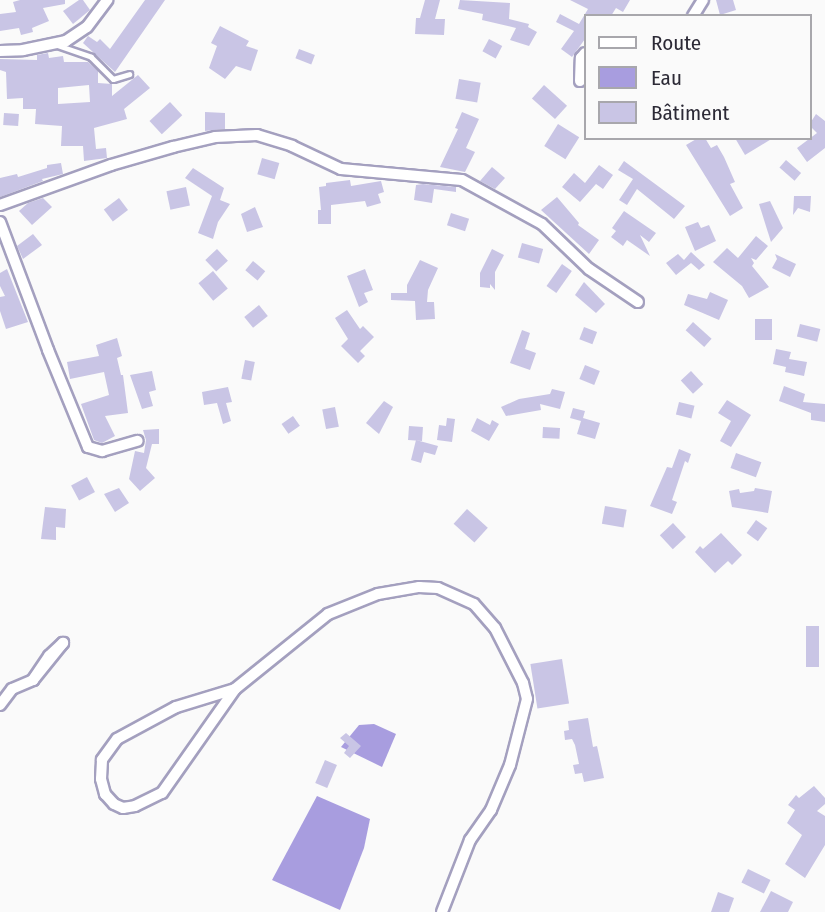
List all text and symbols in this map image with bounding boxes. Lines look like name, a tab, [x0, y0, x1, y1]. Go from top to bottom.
legend	[584, 14, 811, 140]
text: Route	[651, 30, 701, 56]
text: Eau	[651, 65, 682, 91]
text: Bâtiment	[651, 100, 729, 126]

